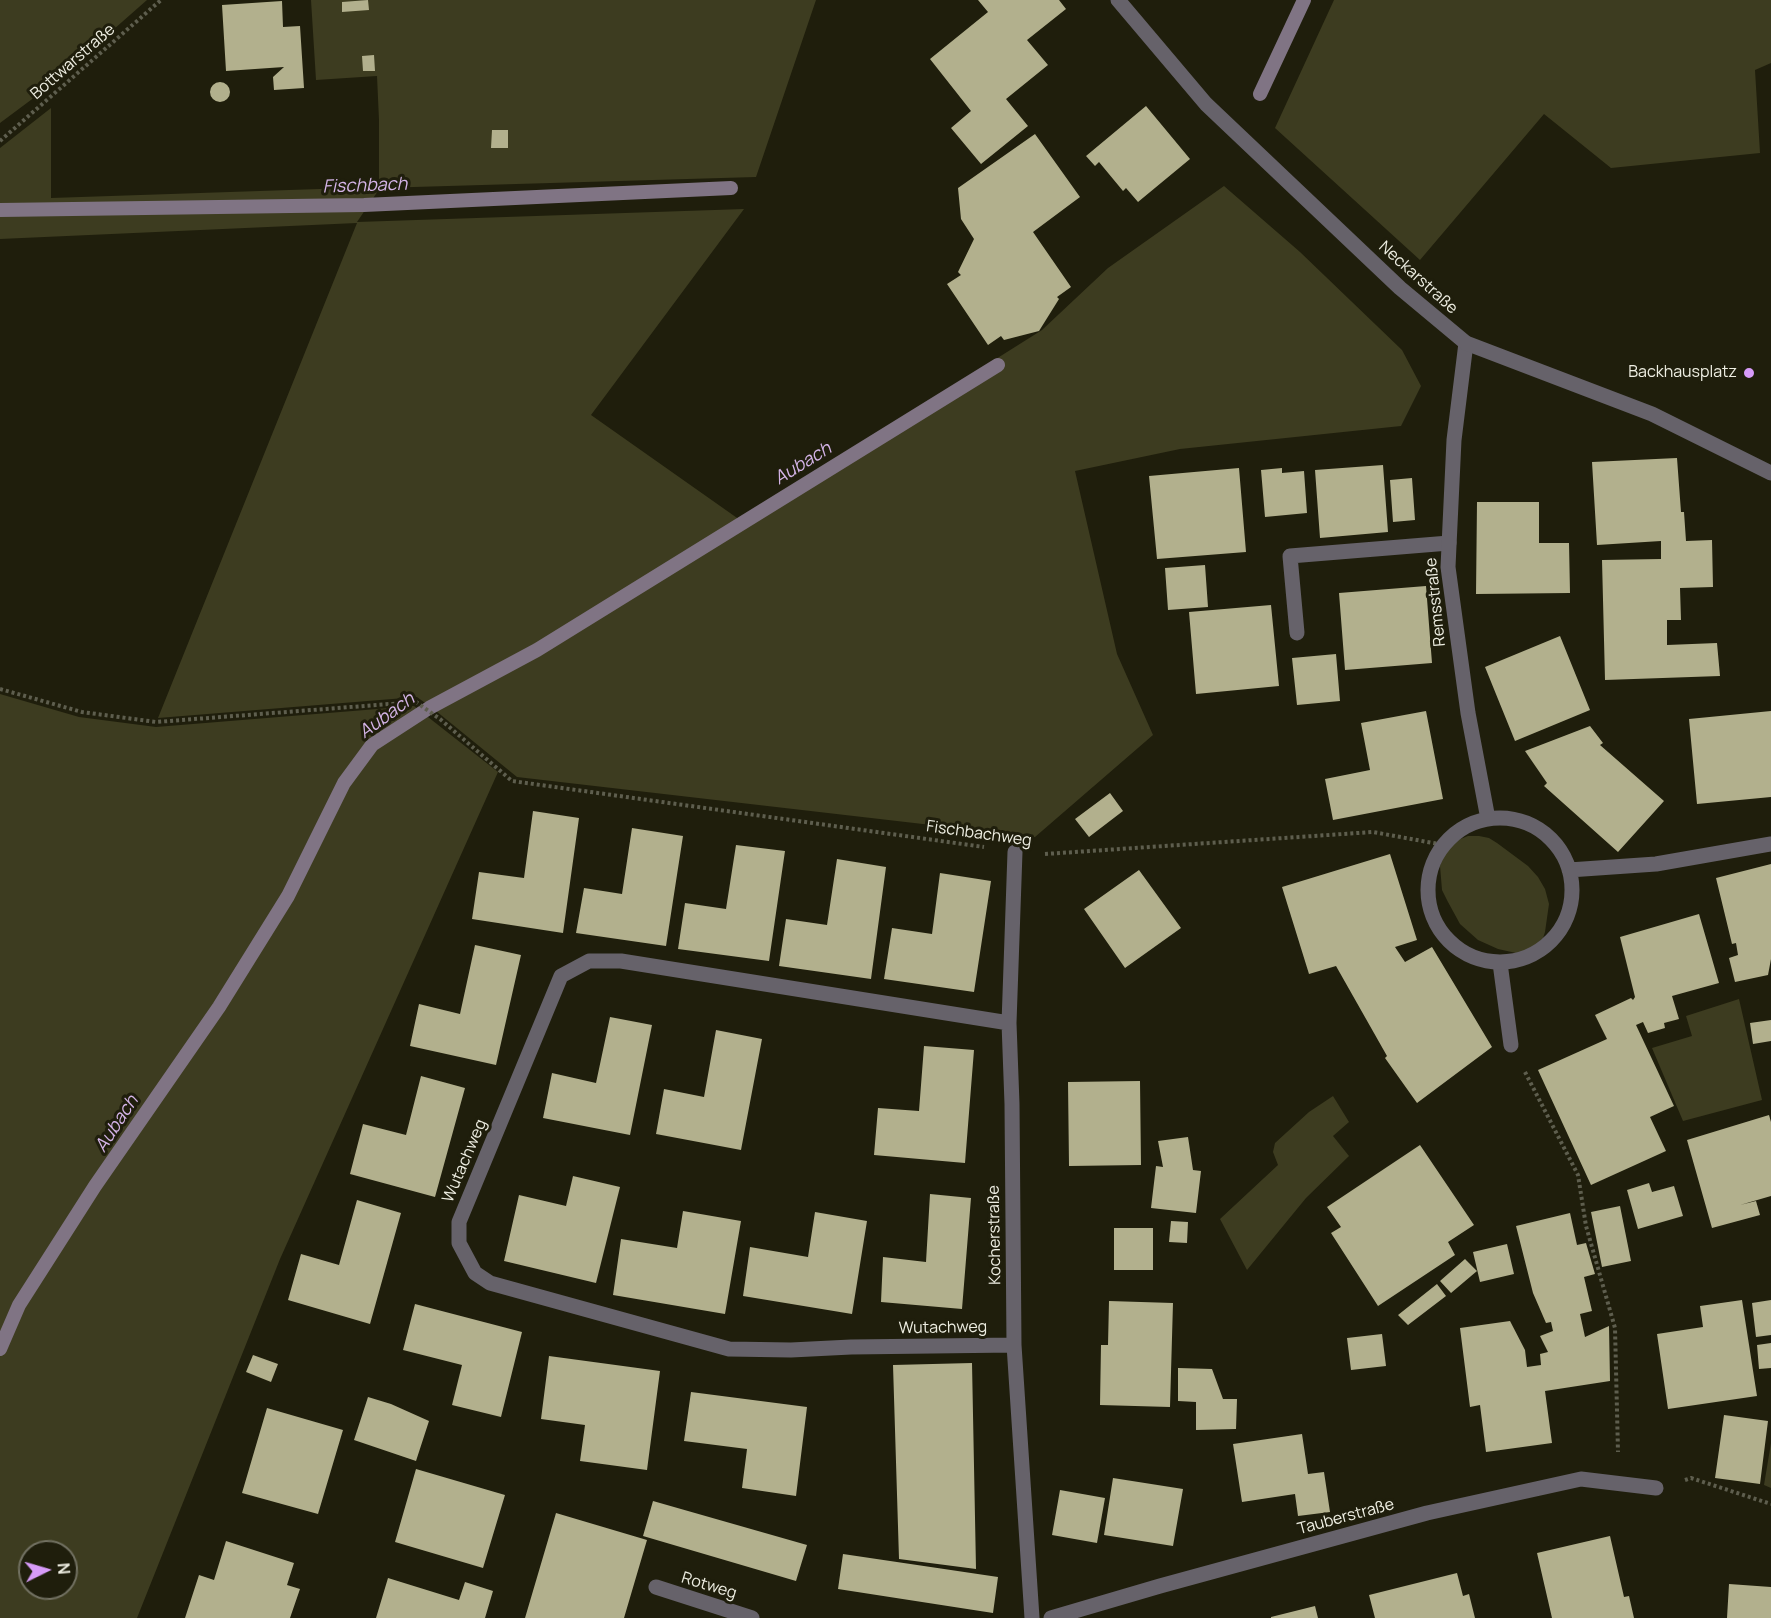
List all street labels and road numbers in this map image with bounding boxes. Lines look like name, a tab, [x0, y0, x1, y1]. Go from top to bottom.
street label: Bottwarstraße	[27, 20, 119, 104]
street label: Neckarstraße	[1375, 238, 1461, 318]
street label: Remsstraße	[1422, 557, 1450, 647]
street label: Fischbachweg	[925, 817, 1033, 851]
street label: Wutachweg	[439, 1117, 491, 1205]
street label: Kocherstraße	[985, 1185, 1005, 1285]
street label: Wutachweg	[899, 1318, 987, 1338]
street label: Tauberstraße	[1296, 1495, 1396, 1539]
street label: Rotweg	[679, 1569, 739, 1603]

